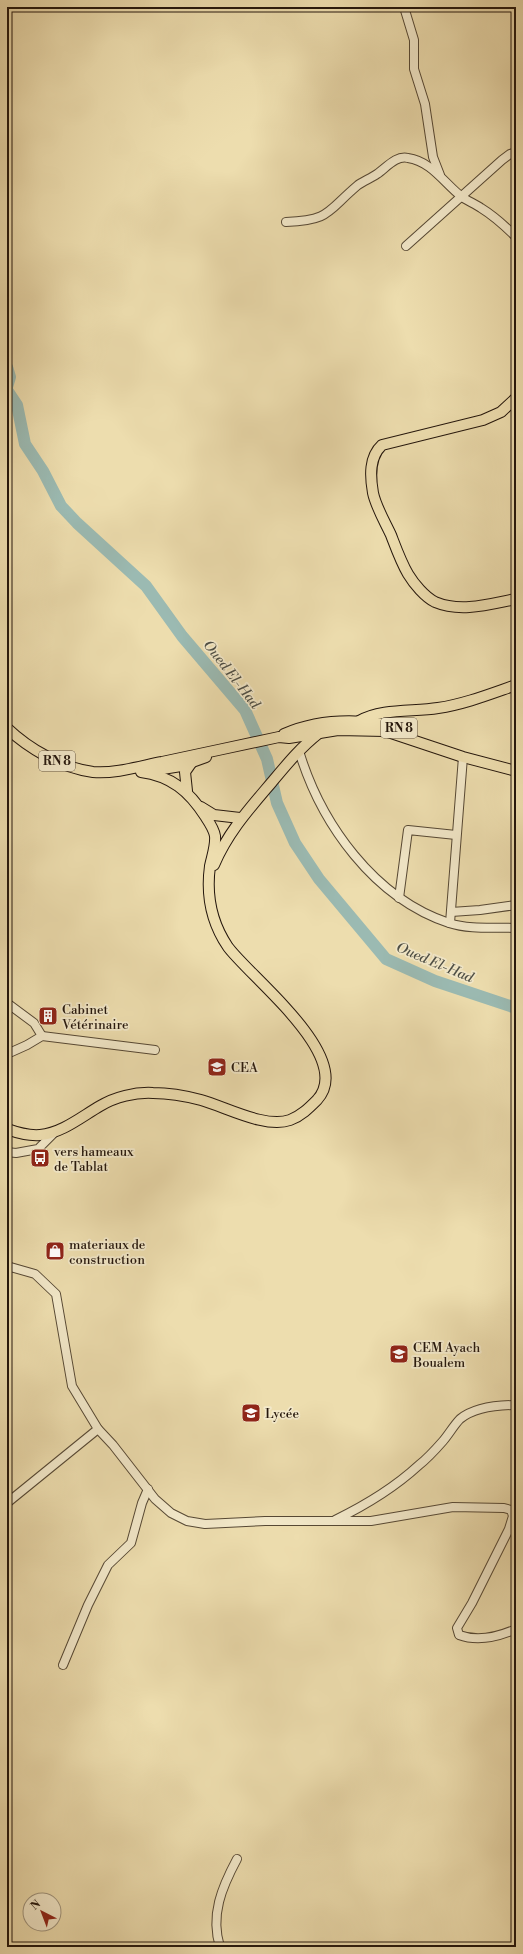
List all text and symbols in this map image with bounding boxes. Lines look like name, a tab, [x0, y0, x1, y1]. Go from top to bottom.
water label: Oued El-Had	[199, 637, 264, 713]
road number: RN 8	[381, 718, 417, 738]
road number: RN 8	[39, 751, 75, 771]
water label: Oued El-Had	[393, 939, 477, 988]
place label: Cabinet Vétérinaire	[61, 1002, 129, 1033]
building icon: Cabinet Vétérinaire	[37, 1005, 59, 1027]
school or university icon: CEA	[206, 1056, 228, 1078]
place label: CEA	[231, 1060, 259, 1076]
place label: vers hameaux de Tablat	[53, 1144, 134, 1175]
bus stop icon: vers hameaux de Tablat	[29, 1147, 51, 1169]
place label: materiaux de construction	[69, 1237, 146, 1268]
shop icon: materiaux de construction	[44, 1240, 66, 1262]
place label: CEM Ayach Boualem	[412, 1340, 481, 1371]
school or university icon: CEM Ayach Boualem	[388, 1343, 410, 1365]
school or university icon: Lycée	[240, 1402, 262, 1424]
place label: Lycée	[265, 1406, 299, 1422]
north arrow	[22, 1892, 62, 1932]
text: N	[28, 1897, 44, 1913]

